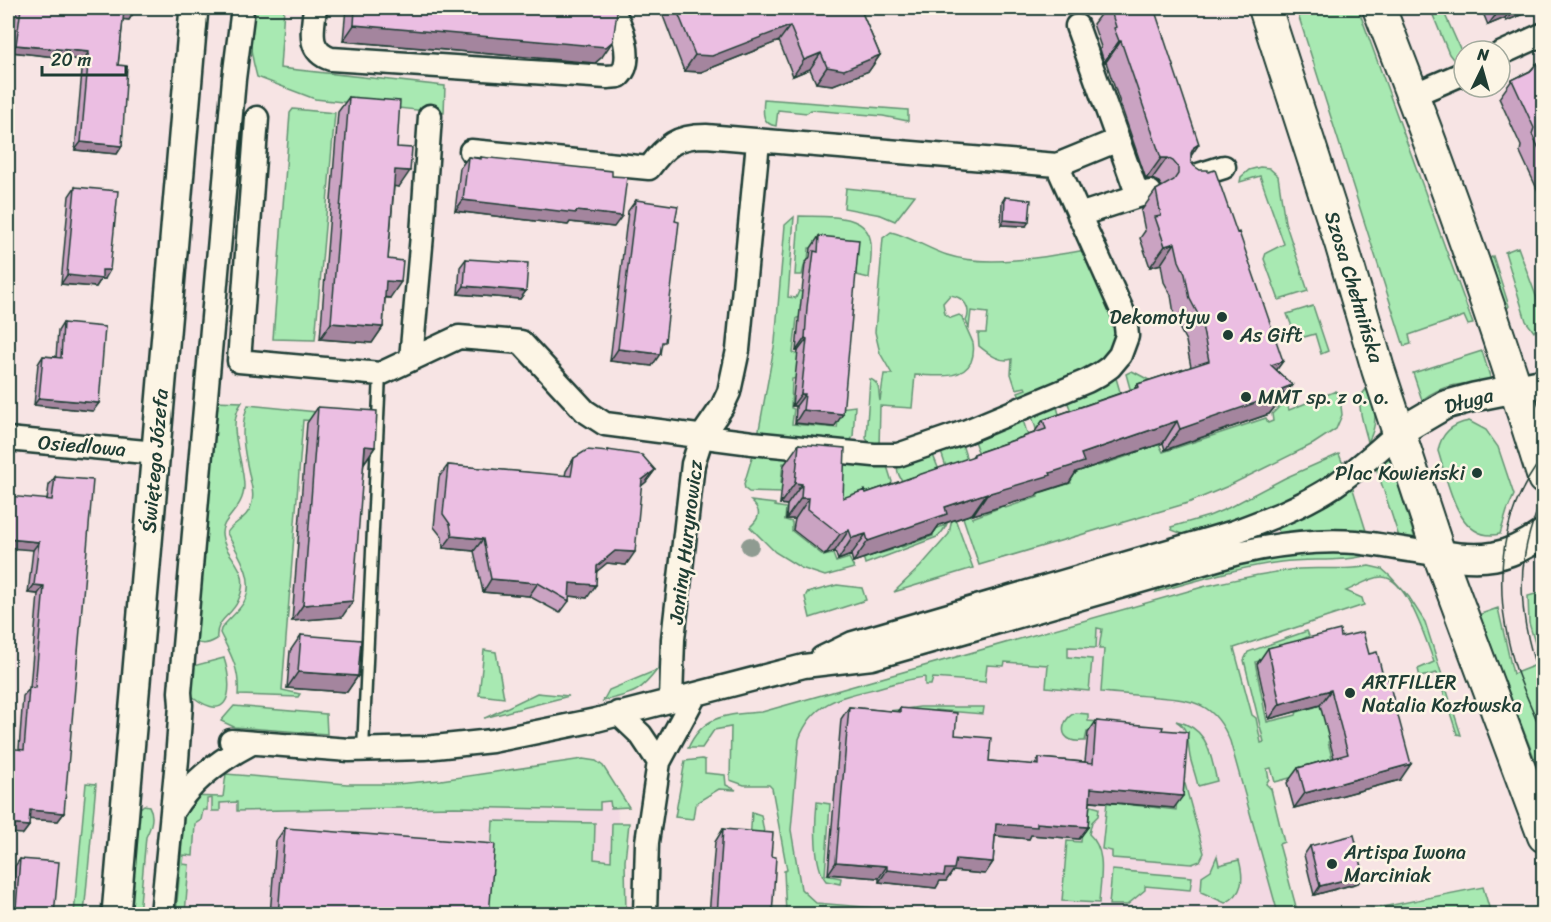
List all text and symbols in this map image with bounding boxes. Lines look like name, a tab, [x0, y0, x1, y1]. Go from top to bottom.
scale bar	[42, 39, 126, 77]
north arrow	[1452, 39, 1512, 99]
text: N	[1475, 40, 1491, 70]
text: 20 m	[51, 44, 91, 76]
street label: Szosa Chełmińska	[1314, 207, 1394, 368]
place label: Dekomotyw	[1109, 300, 1210, 335]
marker: Dekomotyw	[1215, 310, 1229, 324]
place label: As Gift	[1239, 318, 1303, 353]
marker: As Gift	[1221, 328, 1235, 342]
street label: Długa	[1441, 377, 1498, 424]
place label: MMT sp. z o. o.	[1258, 380, 1390, 415]
street label: Świętego Józefa	[131, 387, 179, 534]
marker: MMT sp. z o. o.	[1239, 390, 1253, 404]
street label: Osiedlowa	[37, 425, 127, 467]
place label: Plac Kowieński	[1335, 456, 1466, 491]
street label: Janiny Hurynowicz	[658, 457, 713, 627]
marker: Plac Kowieński	[1470, 466, 1484, 480]
place label: ARTFILLER Natalia Kozłowska	[1361, 665, 1522, 723]
marker: ARTFILLER Natalia Kozłowska	[1343, 686, 1357, 700]
place label: Artispa Iwona Marciniak	[1343, 835, 1466, 893]
marker: Artispa Iwona Marciniak	[1325, 857, 1339, 871]

